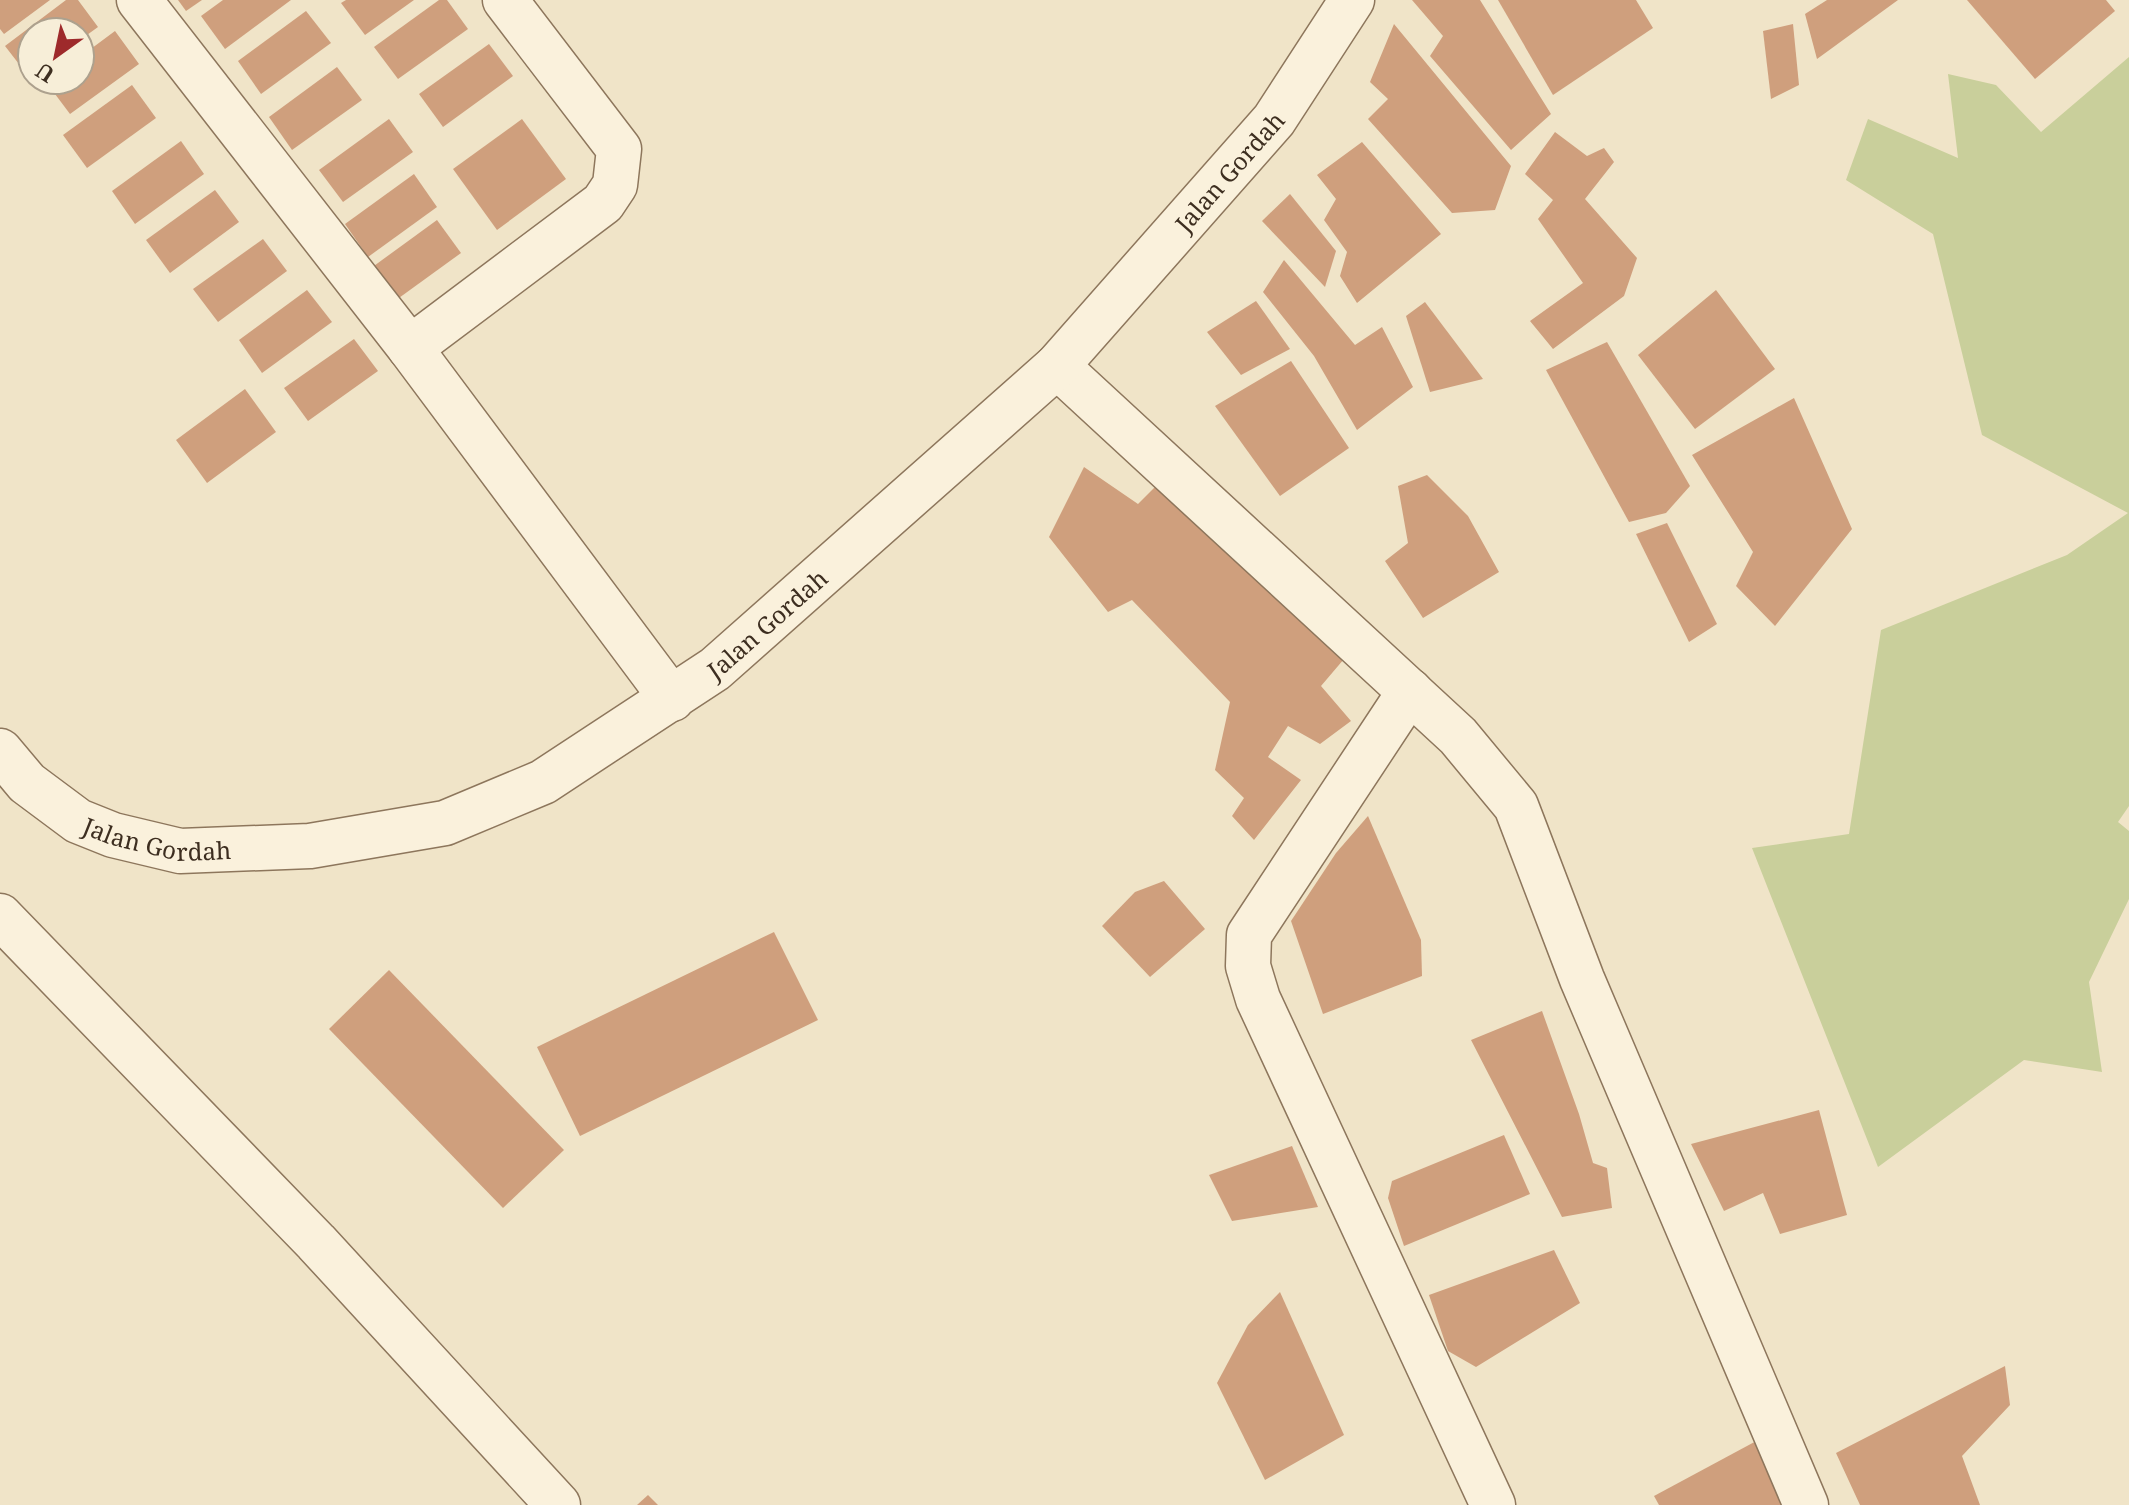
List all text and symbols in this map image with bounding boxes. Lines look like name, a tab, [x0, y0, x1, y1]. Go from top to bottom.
north arrow	[16, 16, 96, 96]
text: U	[29, 56, 60, 91]
street label: Jalan Gordah	[1166, 104, 1291, 239]
street label: Jalan Gordah	[700, 561, 834, 687]
street label: Jalan Gordah	[78, 808, 232, 868]

